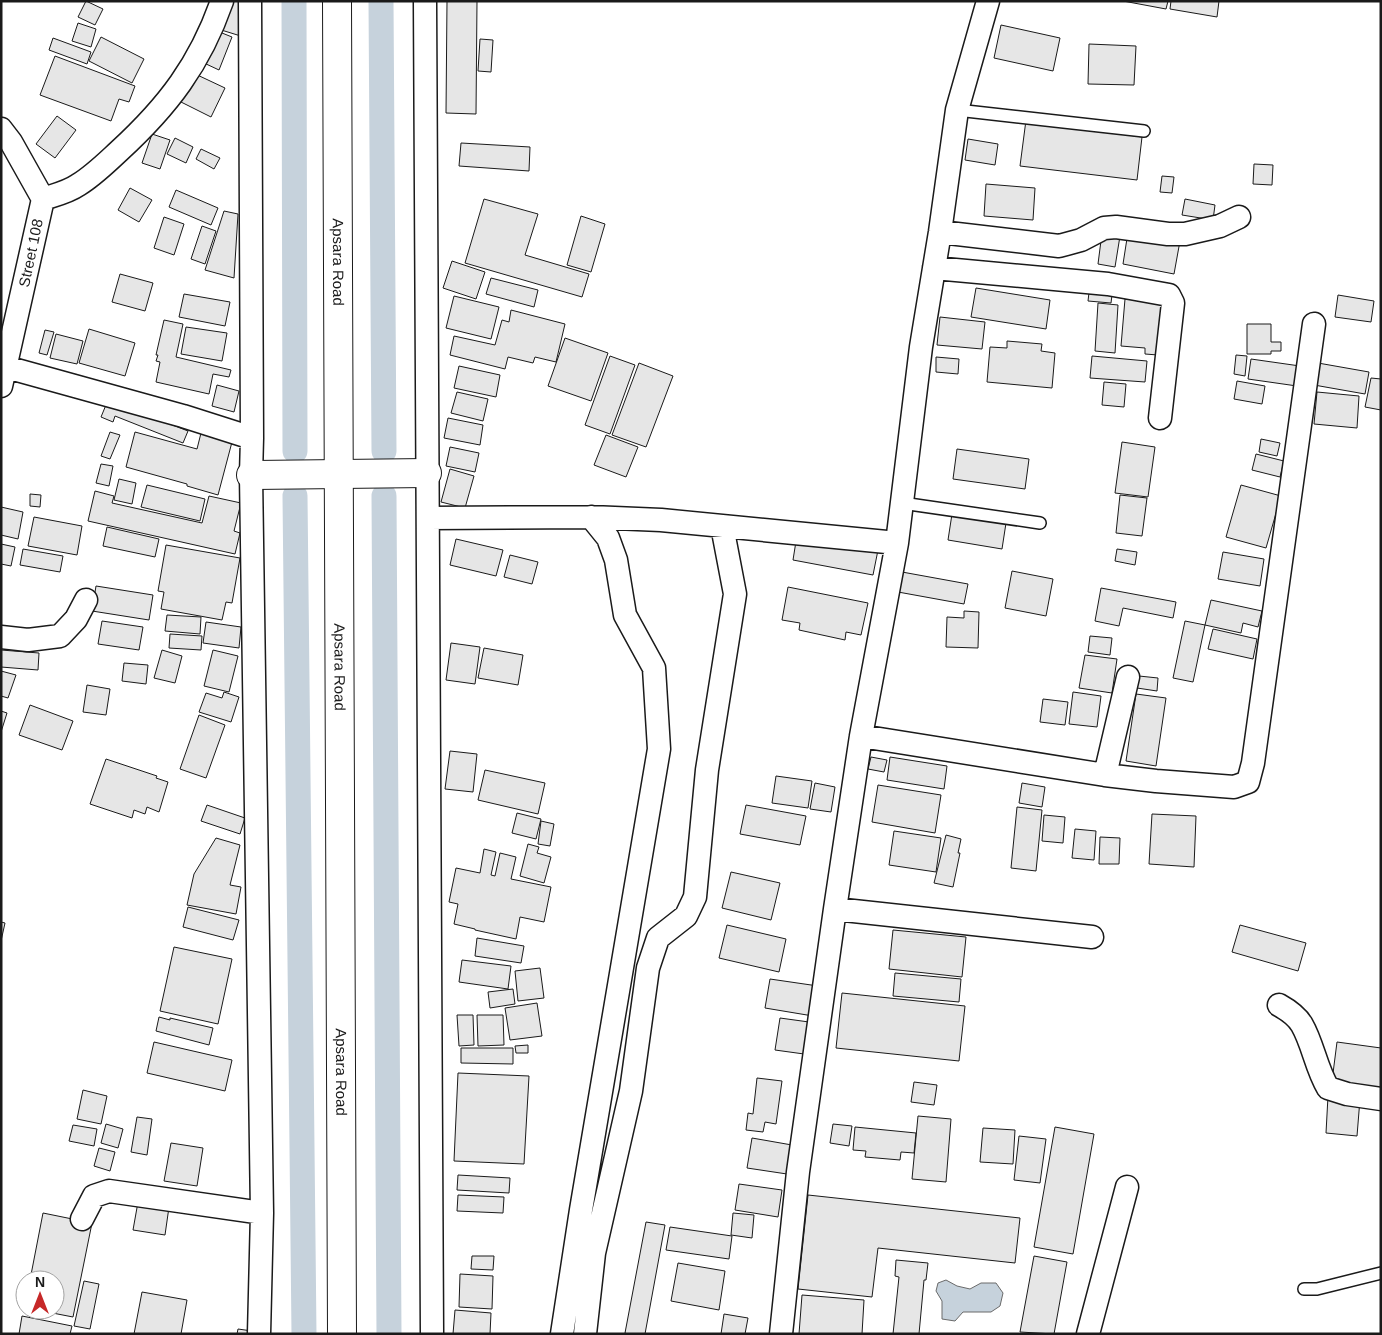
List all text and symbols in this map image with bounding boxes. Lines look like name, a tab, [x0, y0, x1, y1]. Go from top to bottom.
street label: Street 108	[15, 217, 46, 289]
street label: Apsara Road	[330, 218, 347, 306]
street label: Apsara Road	[331, 623, 349, 711]
street label: Apsara Road	[333, 1028, 350, 1116]
north arrow	[15, 1270, 65, 1320]
text: N	[35, 1274, 45, 1290]

